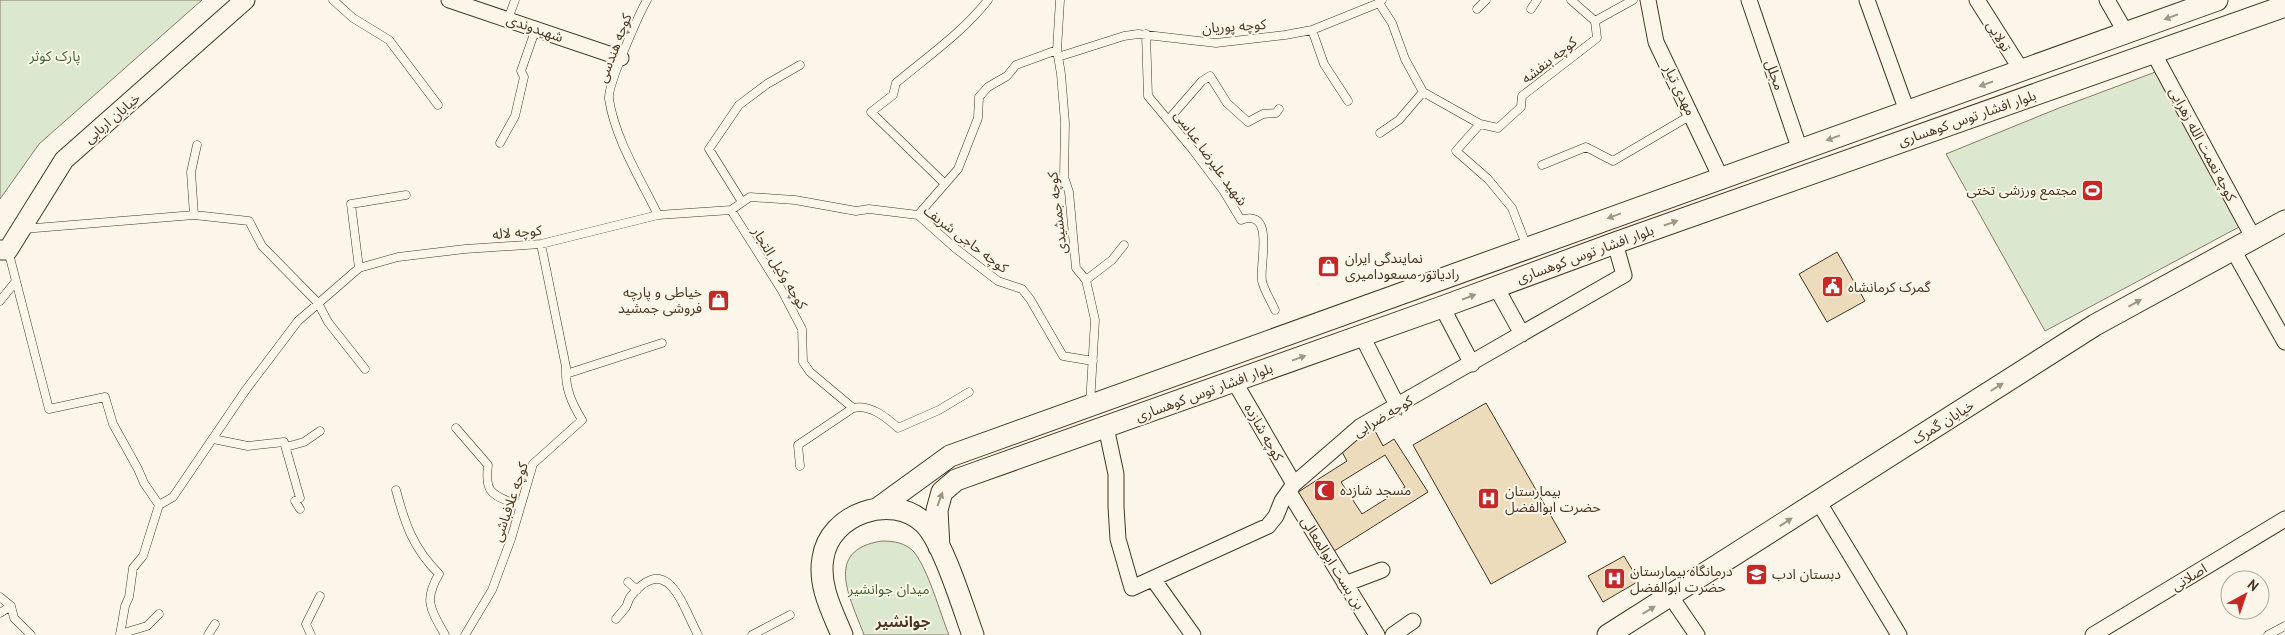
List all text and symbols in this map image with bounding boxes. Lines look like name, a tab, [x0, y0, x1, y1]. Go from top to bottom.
street label: شهیدوندی	[504, 10, 566, 46]
street label: کوچه هندسی	[593, 11, 636, 86]
one-way arrow	[2164, 14, 2179, 21]
street label: کوچه پوریان	[1201, 15, 1267, 38]
street label: تولایی	[1983, 17, 2015, 55]
street label: کوچه بنفشه	[1518, 33, 1581, 88]
park label: پارک کوثر	[29, 47, 80, 66]
street label: مجلل	[1761, 58, 1789, 92]
street label: مهدی تبار	[1660, 61, 1700, 118]
one-way arrow	[1978, 81, 1993, 88]
street label: کوچه نعمت الله زهرایی	[2164, 84, 2241, 205]
street label: بلوار افشار توس کوهساری	[1896, 86, 2039, 150]
street label: خیابان اربابی	[80, 89, 144, 147]
street label: شهید علیرضا عباسی	[1170, 107, 1252, 209]
one-way arrow	[1825, 135, 1840, 142]
street label: کوچه جمشیدی	[1043, 171, 1072, 255]
sports icon: مجتمع ورزشی تختی	[2081, 178, 2105, 202]
place label: مجتمع ورزشی تختی	[1966, 181, 2077, 201]
street label: کوچه حاجی شریف	[919, 201, 1012, 278]
one-way arrow	[1606, 213, 1621, 220]
one-way arrow	[1663, 219, 1678, 226]
street label: کوچه لاله	[491, 221, 543, 244]
street label: بلوار افشار توس کوهساری	[1514, 221, 1656, 287]
street label: کوچه وکیل التجار	[747, 223, 812, 313]
place label: نمایندگی ایران رادیاتور مسعودامیری	[1345, 249, 1460, 283]
shop icon: نمایندگی ایران رادیاتور مسعودامیری	[1317, 254, 1341, 278]
public building icon: گمرک کرمانشاه	[1820, 275, 1844, 299]
place label: گمرک کرمانشاه	[1848, 278, 1931, 296]
place label: خیاطی ‌‌و‌ پارچه فروشی جمشید	[618, 283, 702, 317]
shop icon: خیاطی ‌‌و‌ پارچه فروشی جمشید	[706, 288, 730, 312]
one-way arrow	[1461, 293, 1476, 300]
one-way arrow	[2129, 298, 2142, 307]
one-way arrow	[1292, 354, 1307, 361]
street label: بلوار افشار توس کوهساری	[1133, 359, 1275, 425]
one-way arrow	[1990, 383, 2003, 392]
street label: کوچه ضرابی	[1350, 391, 1417, 442]
street label: خیابان گمرک	[1909, 396, 1977, 448]
street label: کوچه شازده	[1239, 400, 1288, 465]
street label: کوچه علافباشی	[488, 460, 533, 545]
mosque icon: مسجد شازده	[1312, 478, 1336, 502]
place label: مسجد شازده	[1340, 481, 1411, 499]
place label: بیمارستان حضرت ابوالفضل	[1505, 482, 1601, 516]
hospital icon: بیمارستان حضرت ابوالفضل	[1477, 487, 1501, 511]
one-way arrow	[936, 491, 944, 506]
street label: بن بست ابوالمعالی	[1297, 513, 1369, 613]
one-way arrow	[1779, 517, 1793, 526]
street label: اصلانی	[2168, 559, 2210, 595]
place label: درمانگاه بیمارستان حضرت ابوالفضل	[1630, 562, 1733, 596]
school or university icon: دبستان ادب	[1744, 562, 1768, 586]
place label: دبستان ادب	[1772, 565, 1841, 583]
hospital icon: درمانگاه بیمارستان حضرت ابوالفضل	[1602, 567, 1626, 591]
north arrow	[2220, 570, 2270, 620]
text: N	[2244, 575, 2263, 595]
park label: میدان جوانشیر	[847, 580, 930, 598]
one-way arrow	[1643, 605, 1656, 614]
district label: جوانشیر	[875, 612, 931, 631]

